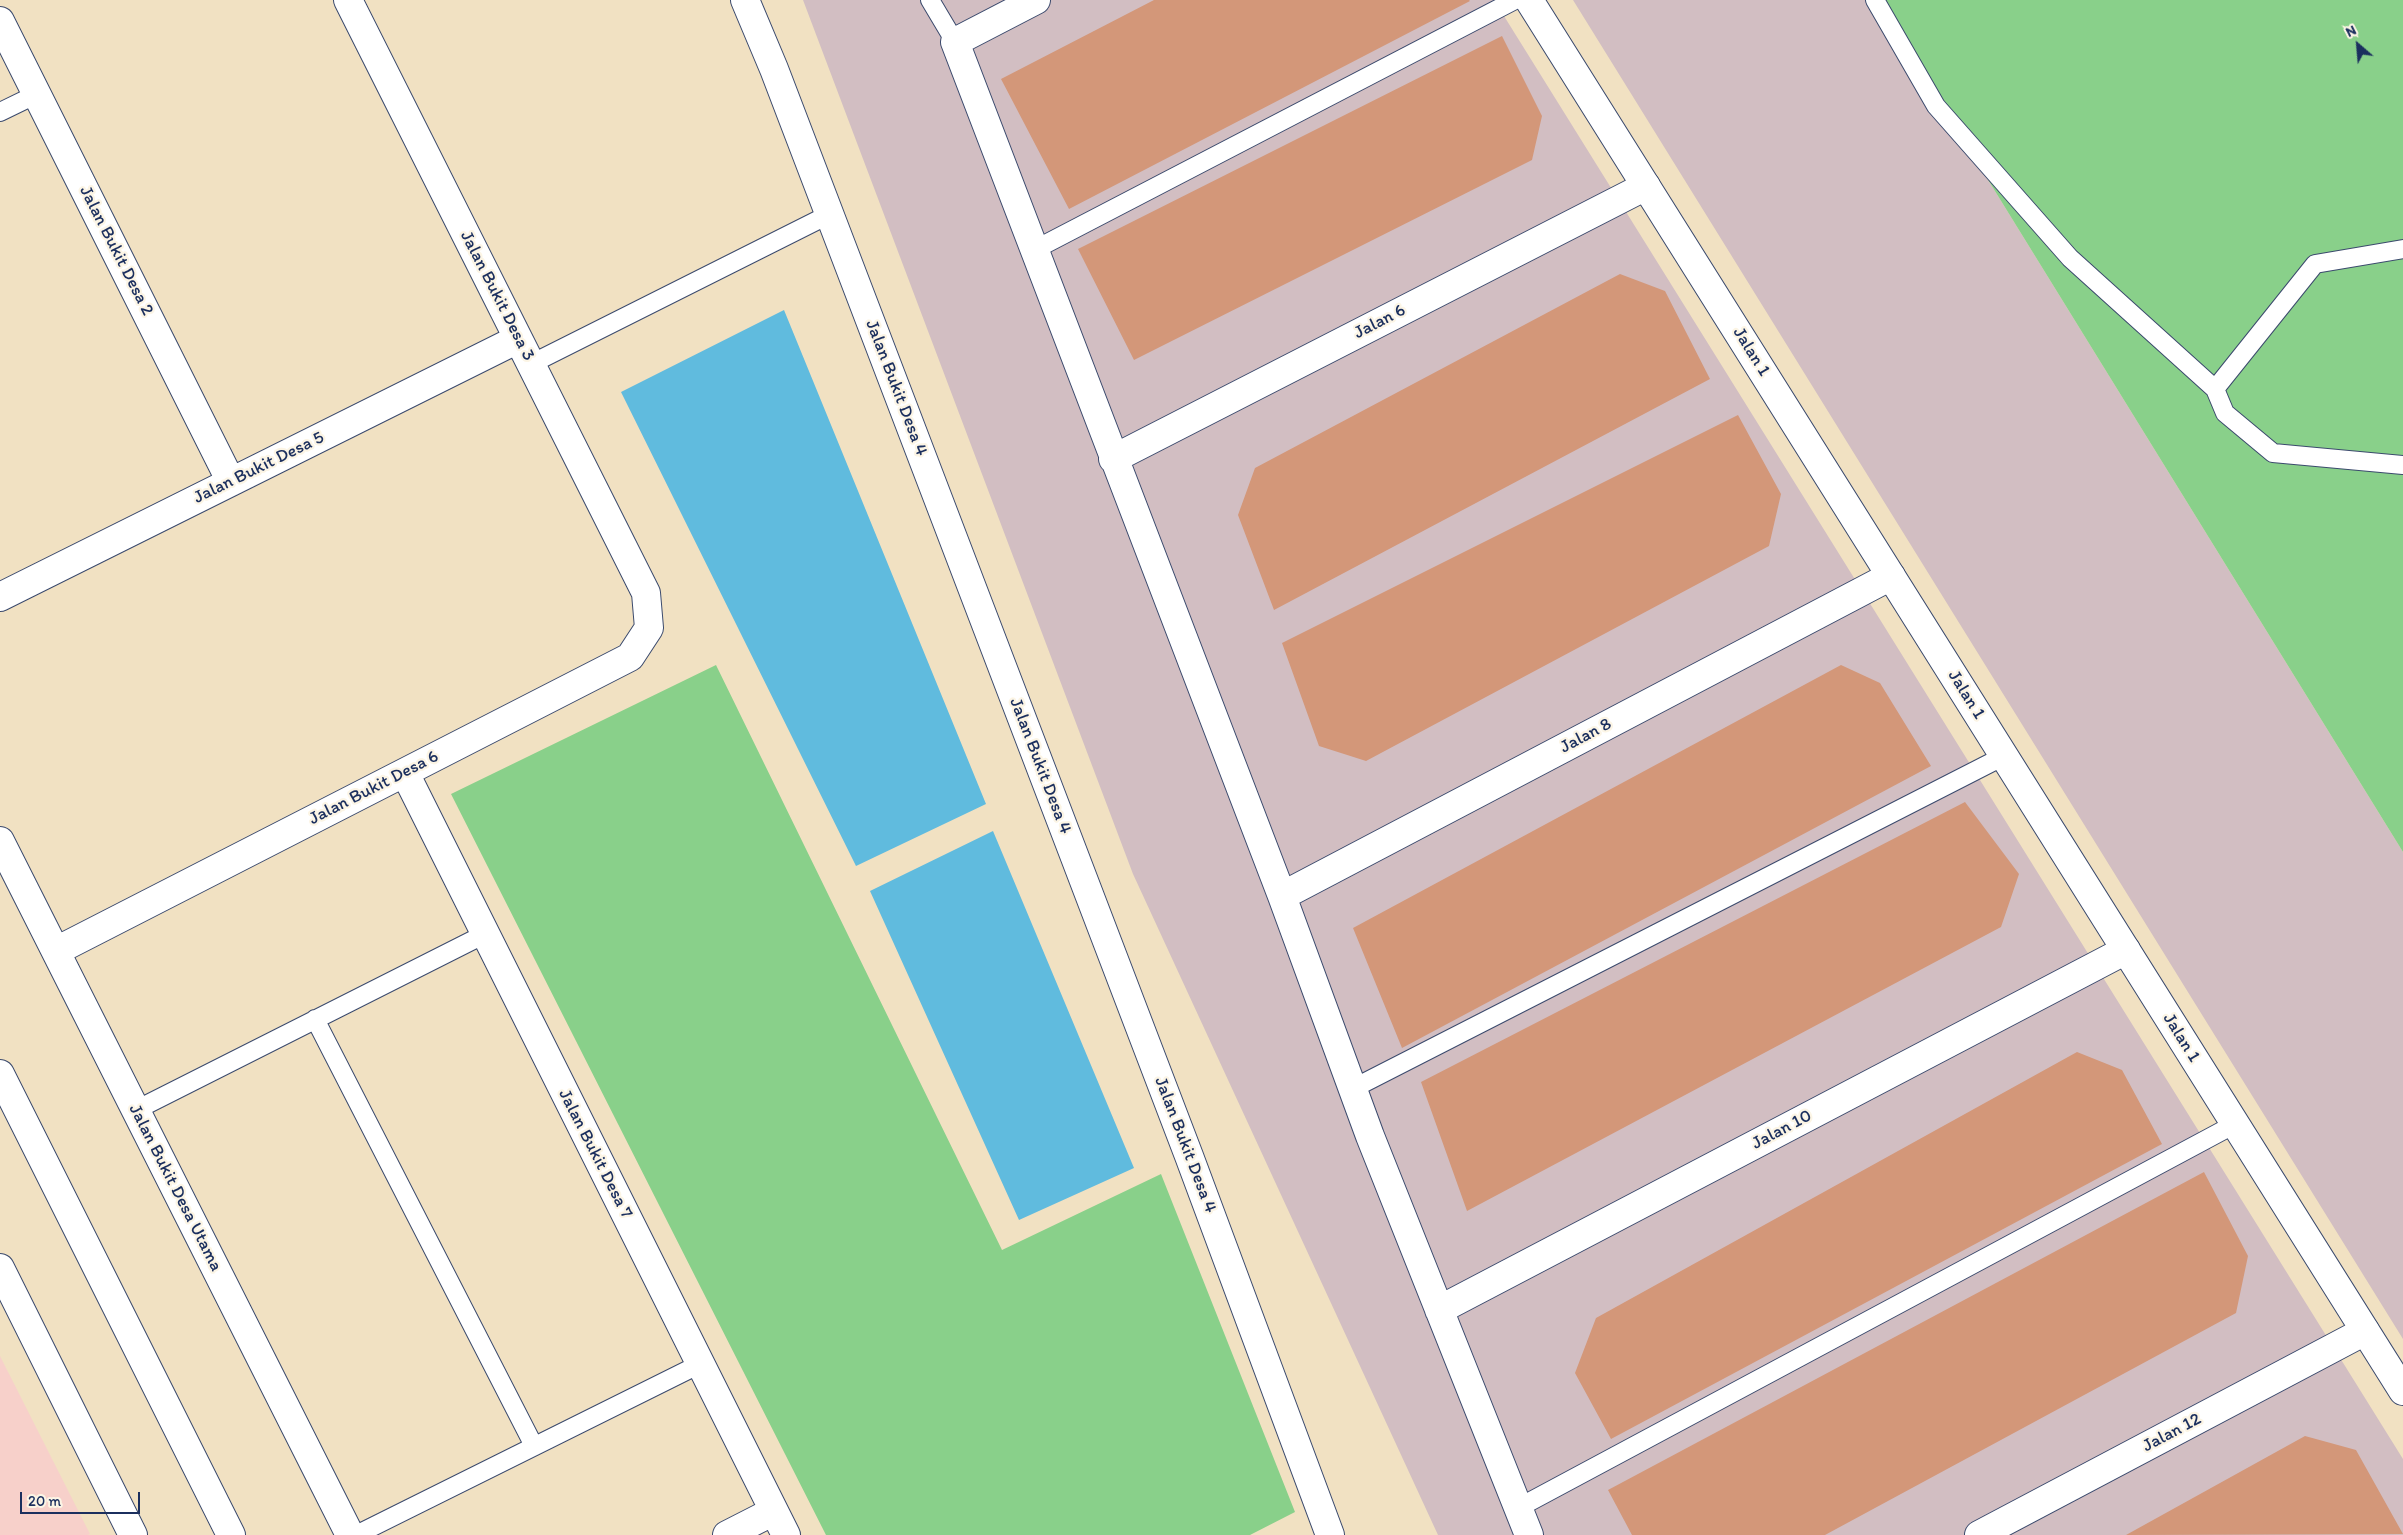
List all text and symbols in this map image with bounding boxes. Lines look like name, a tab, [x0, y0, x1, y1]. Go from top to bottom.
north arrow	[2333, 20, 2383, 70]
text: N	[2343, 21, 2359, 41]
street label: Jalan Bukit Desa 2	[74, 183, 158, 319]
street label: Jalan Bukit Desa 3	[455, 227, 539, 365]
street label: Jalan 6	[1351, 300, 1409, 344]
street label: Jalan Bukit Desa 4	[860, 317, 932, 459]
street label: Jalan 1	[1728, 323, 1774, 381]
street label: Jalan Bukit Desa 5	[190, 427, 328, 509]
street label: Jalan 1	[1943, 666, 1989, 724]
street label: Jalan Bukit Desa 4	[1004, 695, 1076, 837]
street label: Jalan 8	[1557, 713, 1615, 759]
street label: Jalan Bukit Desa 6	[306, 746, 442, 830]
street label: Jalan 1	[2158, 1009, 2204, 1067]
street label: Jalan Bukit Desa 4	[1149, 1074, 1221, 1216]
street label: Jalan Bukit Desa 7	[553, 1086, 637, 1222]
street label: Jalan Bukit Desa Utama	[123, 1101, 227, 1275]
street label: Jalan 10	[1748, 1105, 1816, 1155]
street label: Jalan 12	[2139, 1409, 2205, 1457]
scale bar	[22, 1482, 142, 1514]
text: 20 m	[28, 1492, 61, 1510]

